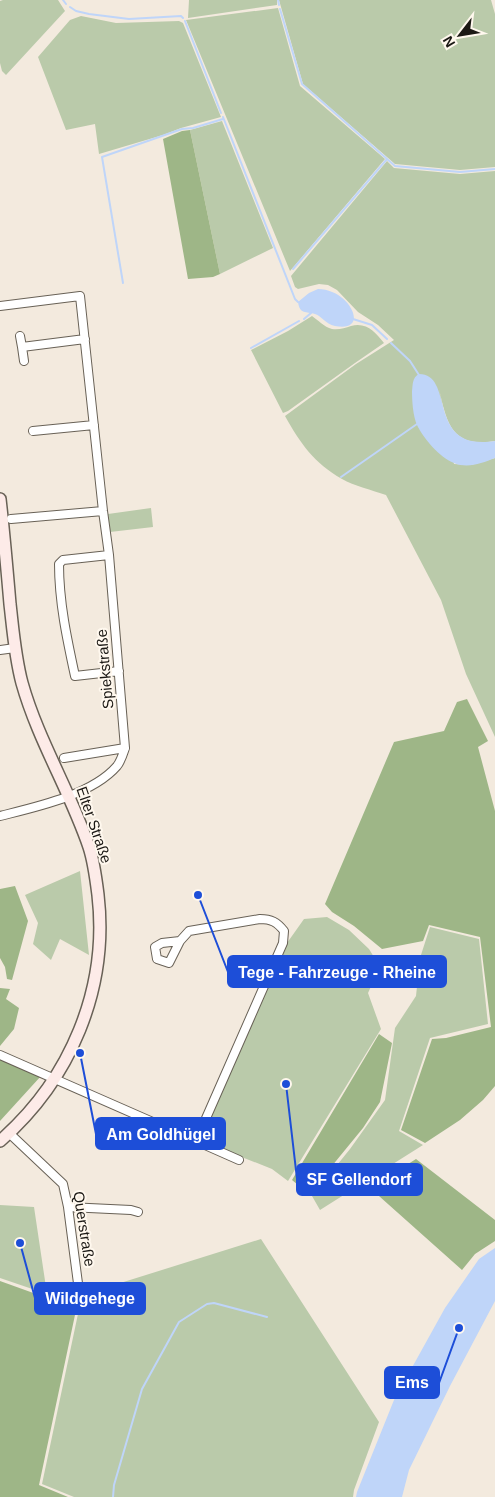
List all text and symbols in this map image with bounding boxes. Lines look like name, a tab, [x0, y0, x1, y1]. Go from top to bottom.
north arrow	[435, 10, 485, 60]
text: N	[439, 33, 458, 50]
street label: Spiekstraße	[93, 628, 116, 710]
street label: Elter Straße	[73, 784, 116, 865]
callout: Tege - Fahrzeuge - Rheine	[228, 956, 446, 987]
text: Tege - Fahrzeuge - Rheine	[238, 964, 436, 981]
callout: Am Goldhügel	[96, 1118, 225, 1149]
text: Am Goldhügel	[106, 1126, 216, 1143]
callout: SF Gellendorf	[297, 1164, 422, 1195]
text: SF Gellendorf	[307, 1171, 412, 1188]
street label: Querstraße	[70, 1190, 99, 1268]
callout: Wildgehege	[35, 1283, 145, 1314]
text: Wildgehege	[45, 1290, 135, 1307]
callout: Ems	[385, 1367, 439, 1398]
text: Ems	[395, 1374, 429, 1391]

